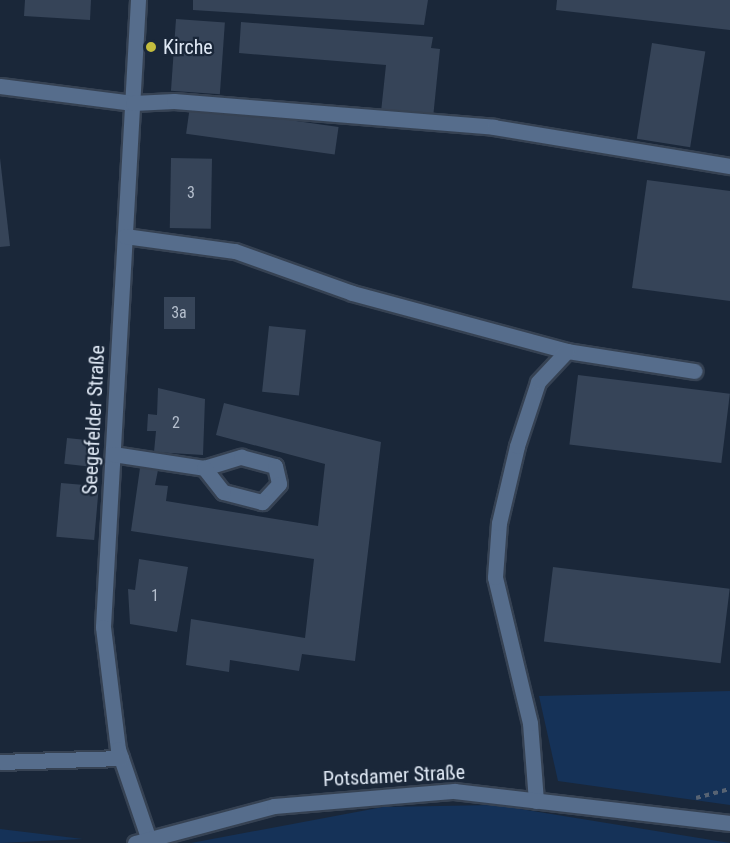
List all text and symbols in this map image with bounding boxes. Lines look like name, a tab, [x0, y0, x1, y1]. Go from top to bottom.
place label: Kirche	[163, 35, 213, 59]
marker: Kirche	[144, 40, 158, 54]
house number: 3	[187, 183, 195, 203]
house number: 3a	[171, 303, 187, 323]
street label: Seegefelder Straße	[78, 345, 110, 495]
house number: 2	[172, 413, 180, 433]
house number: 1	[151, 586, 159, 606]
street label: Potsdamer Straße	[322, 760, 466, 792]

